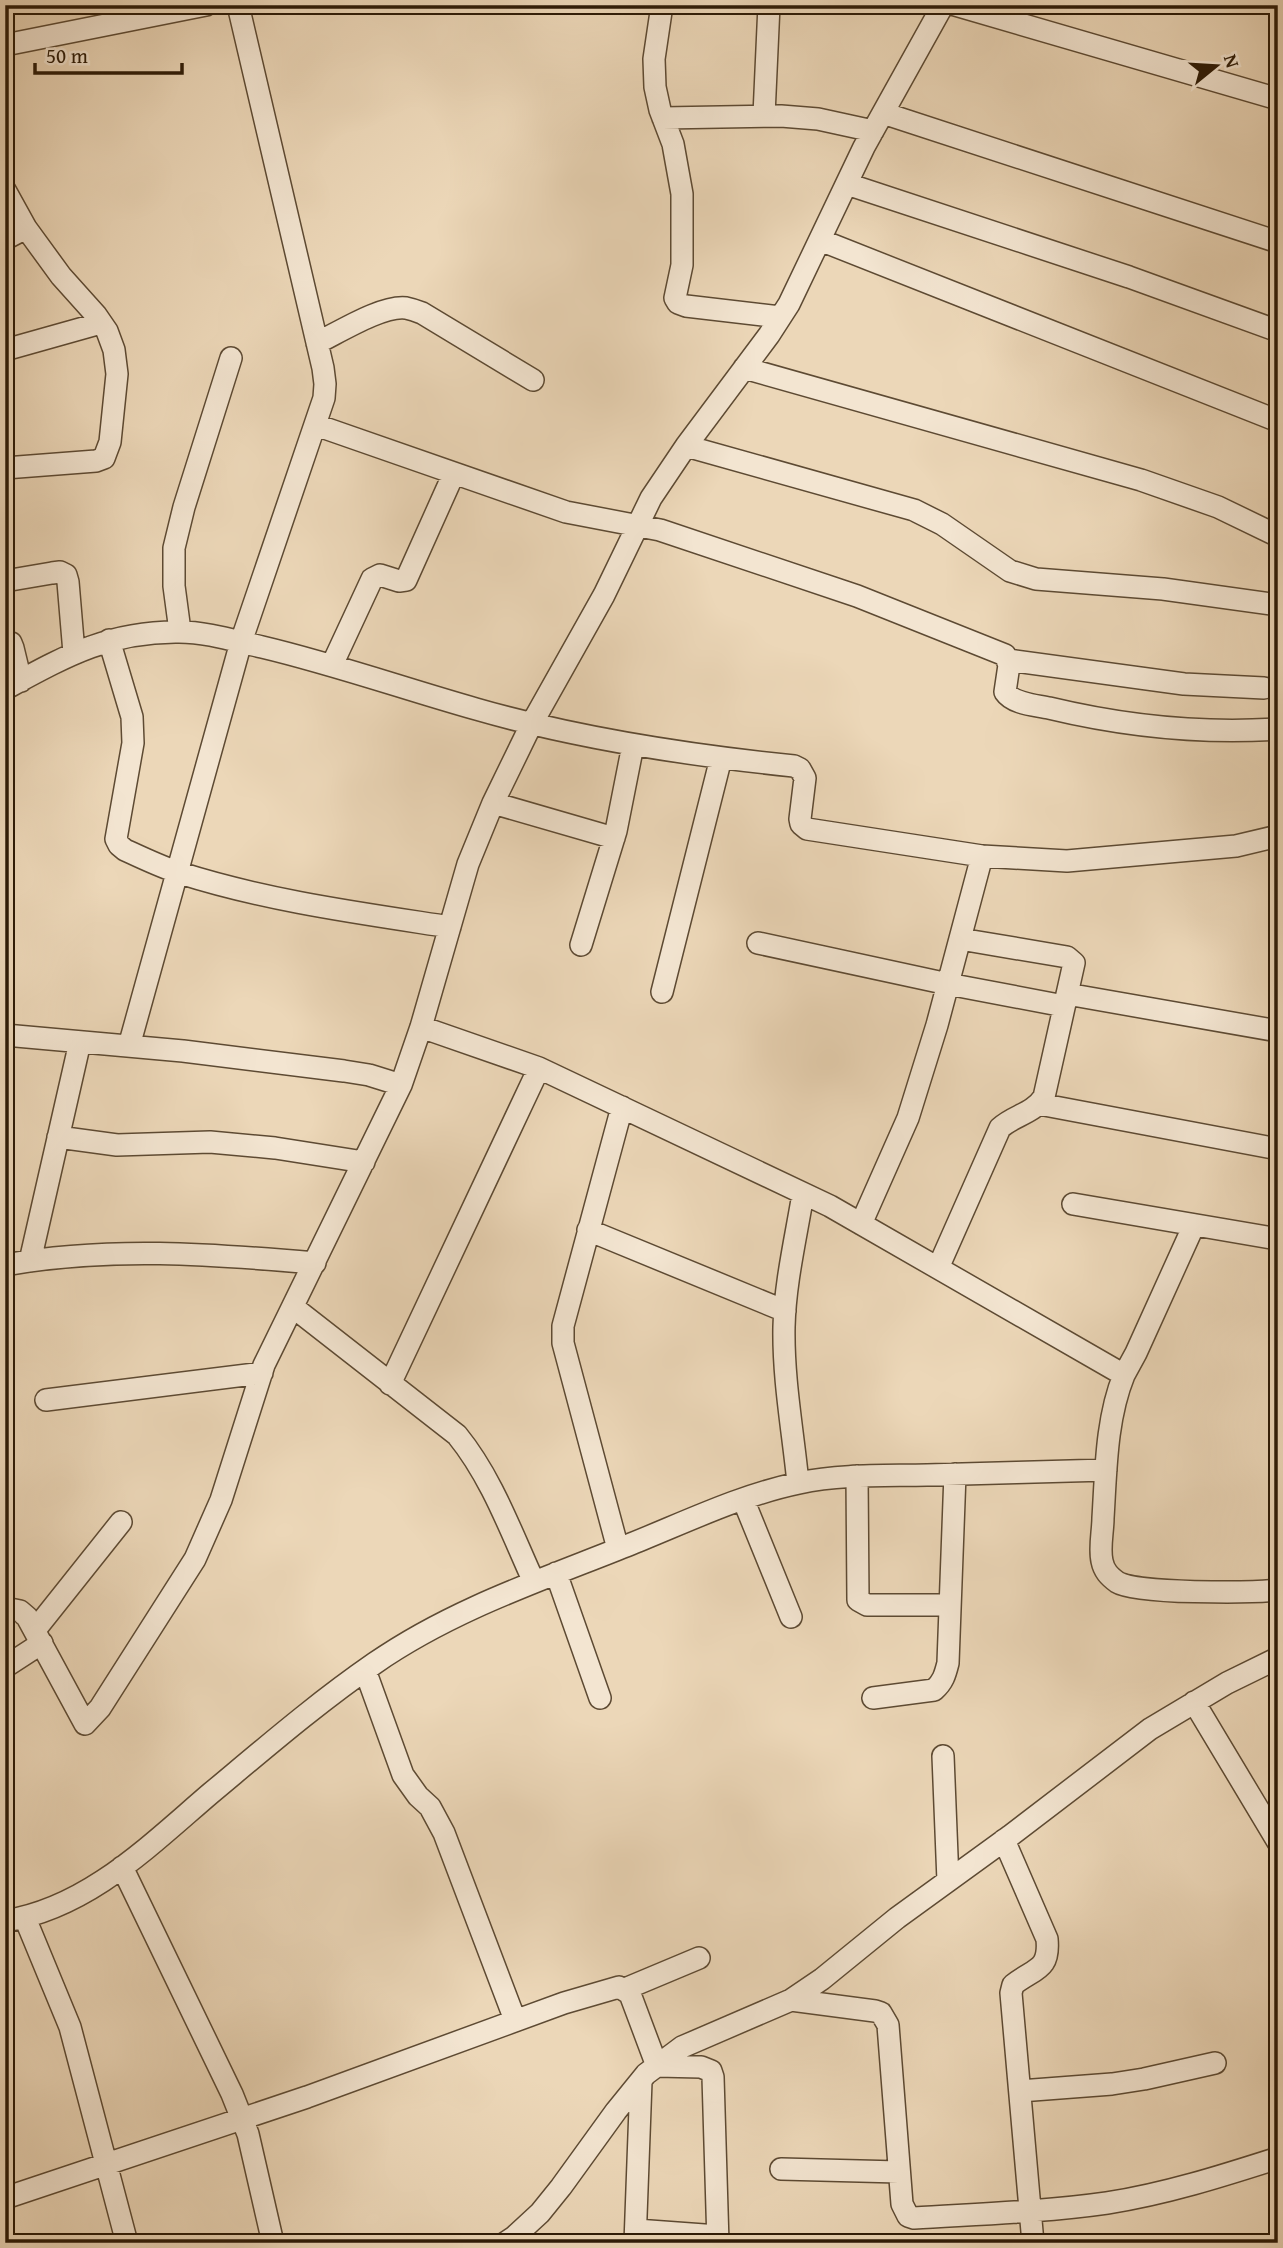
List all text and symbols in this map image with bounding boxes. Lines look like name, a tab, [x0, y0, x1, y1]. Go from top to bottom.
scale bar	[35, 32, 182, 76]
north arrow	[1182, 32, 1252, 102]
text: 50 m	[46, 40, 88, 71]
text: N	[1217, 50, 1248, 71]

